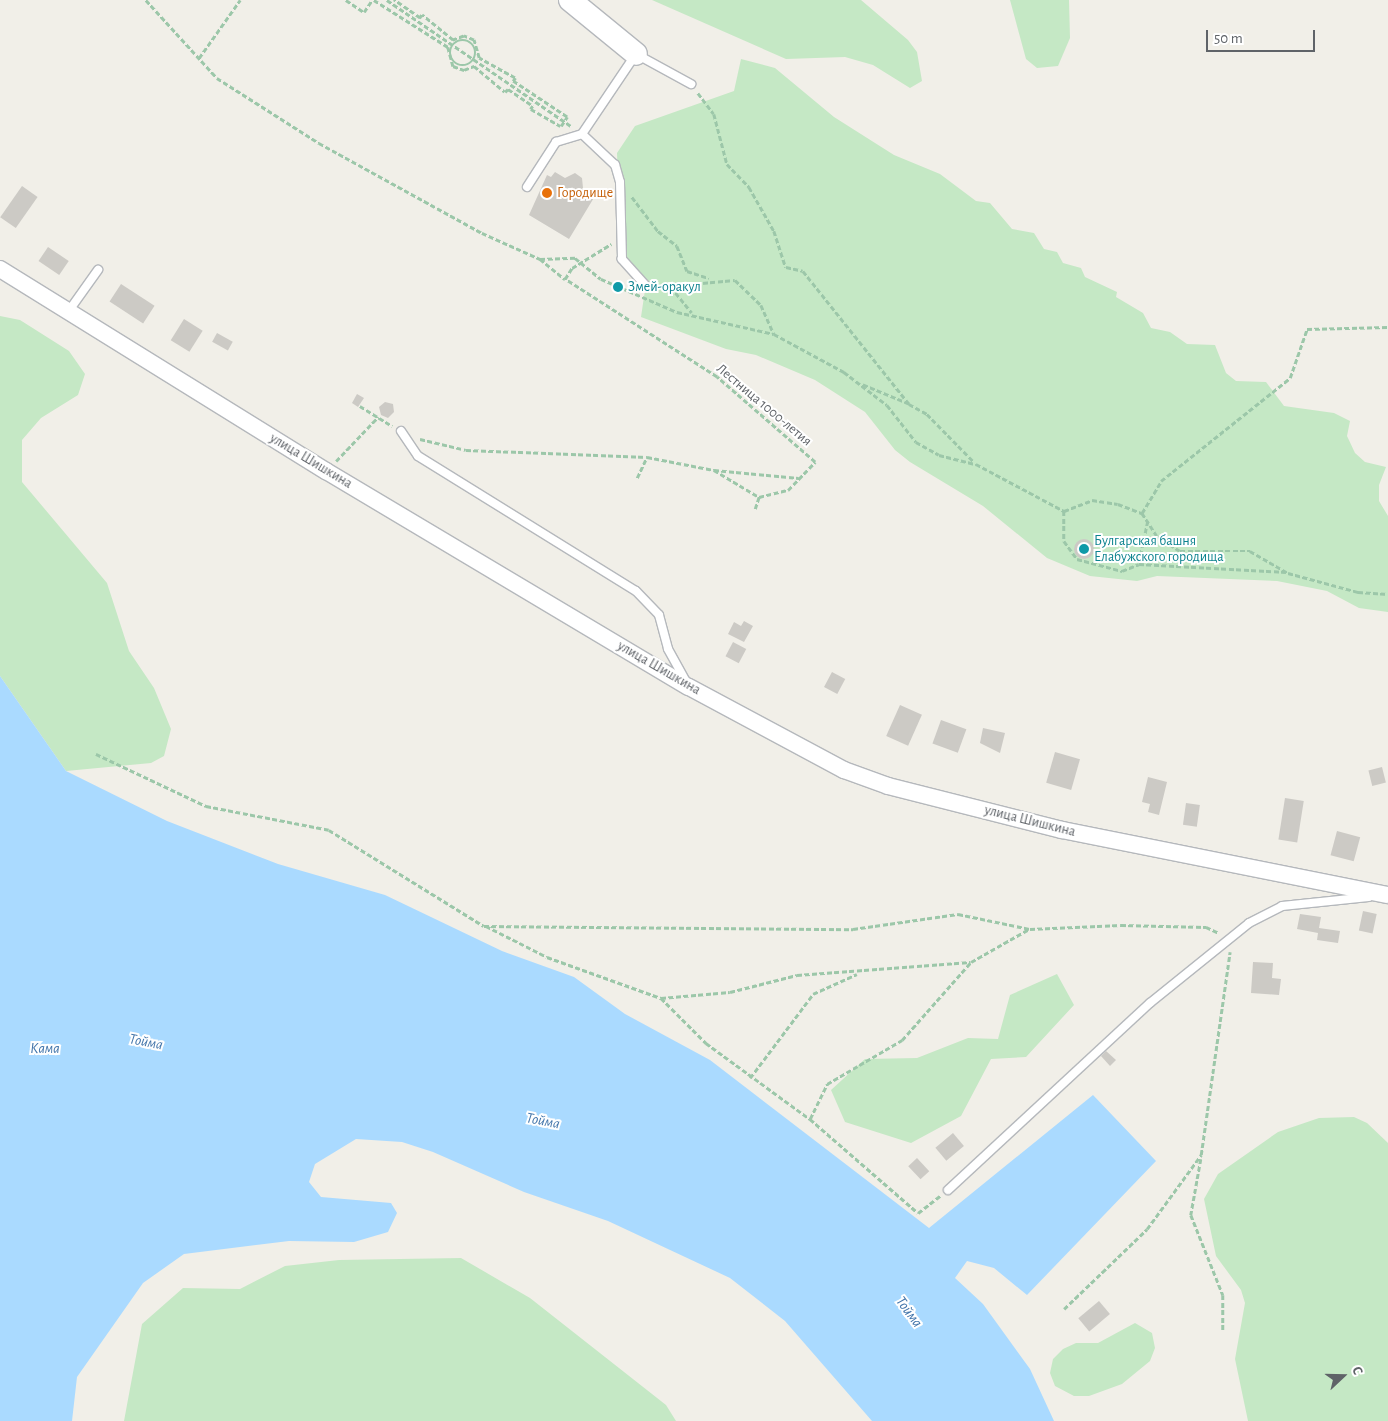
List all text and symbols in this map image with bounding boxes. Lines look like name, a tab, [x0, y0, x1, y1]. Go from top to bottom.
scale bar	[1208, 20, 1317, 52]
text: 50 m	[1214, 31, 1243, 46]
place label: Городище	[557, 185, 613, 201]
marker: Городище	[541, 187, 553, 199]
place label: Змей-оракул	[628, 279, 701, 295]
marker: Змей-оракул	[612, 281, 624, 293]
street label: Лестница 1000-летия	[713, 360, 815, 450]
street label: улица Шишкина	[267, 430, 355, 492]
place label: Булгарская башня Елабужского городища	[1094, 533, 1224, 566]
marker: Булгарская башня Елабужского городища	[1078, 543, 1090, 555]
street label: улица Шишкина	[614, 637, 704, 699]
street label: улица Шишкина	[983, 802, 1077, 840]
water label: Тойма	[128, 1030, 164, 1054]
water label: Кама	[30, 1040, 60, 1058]
water label: Тойма	[525, 1109, 561, 1133]
water label: Тойма	[892, 1293, 926, 1331]
north arrow	[1318, 1351, 1368, 1401]
text: С	[1349, 1364, 1365, 1377]

